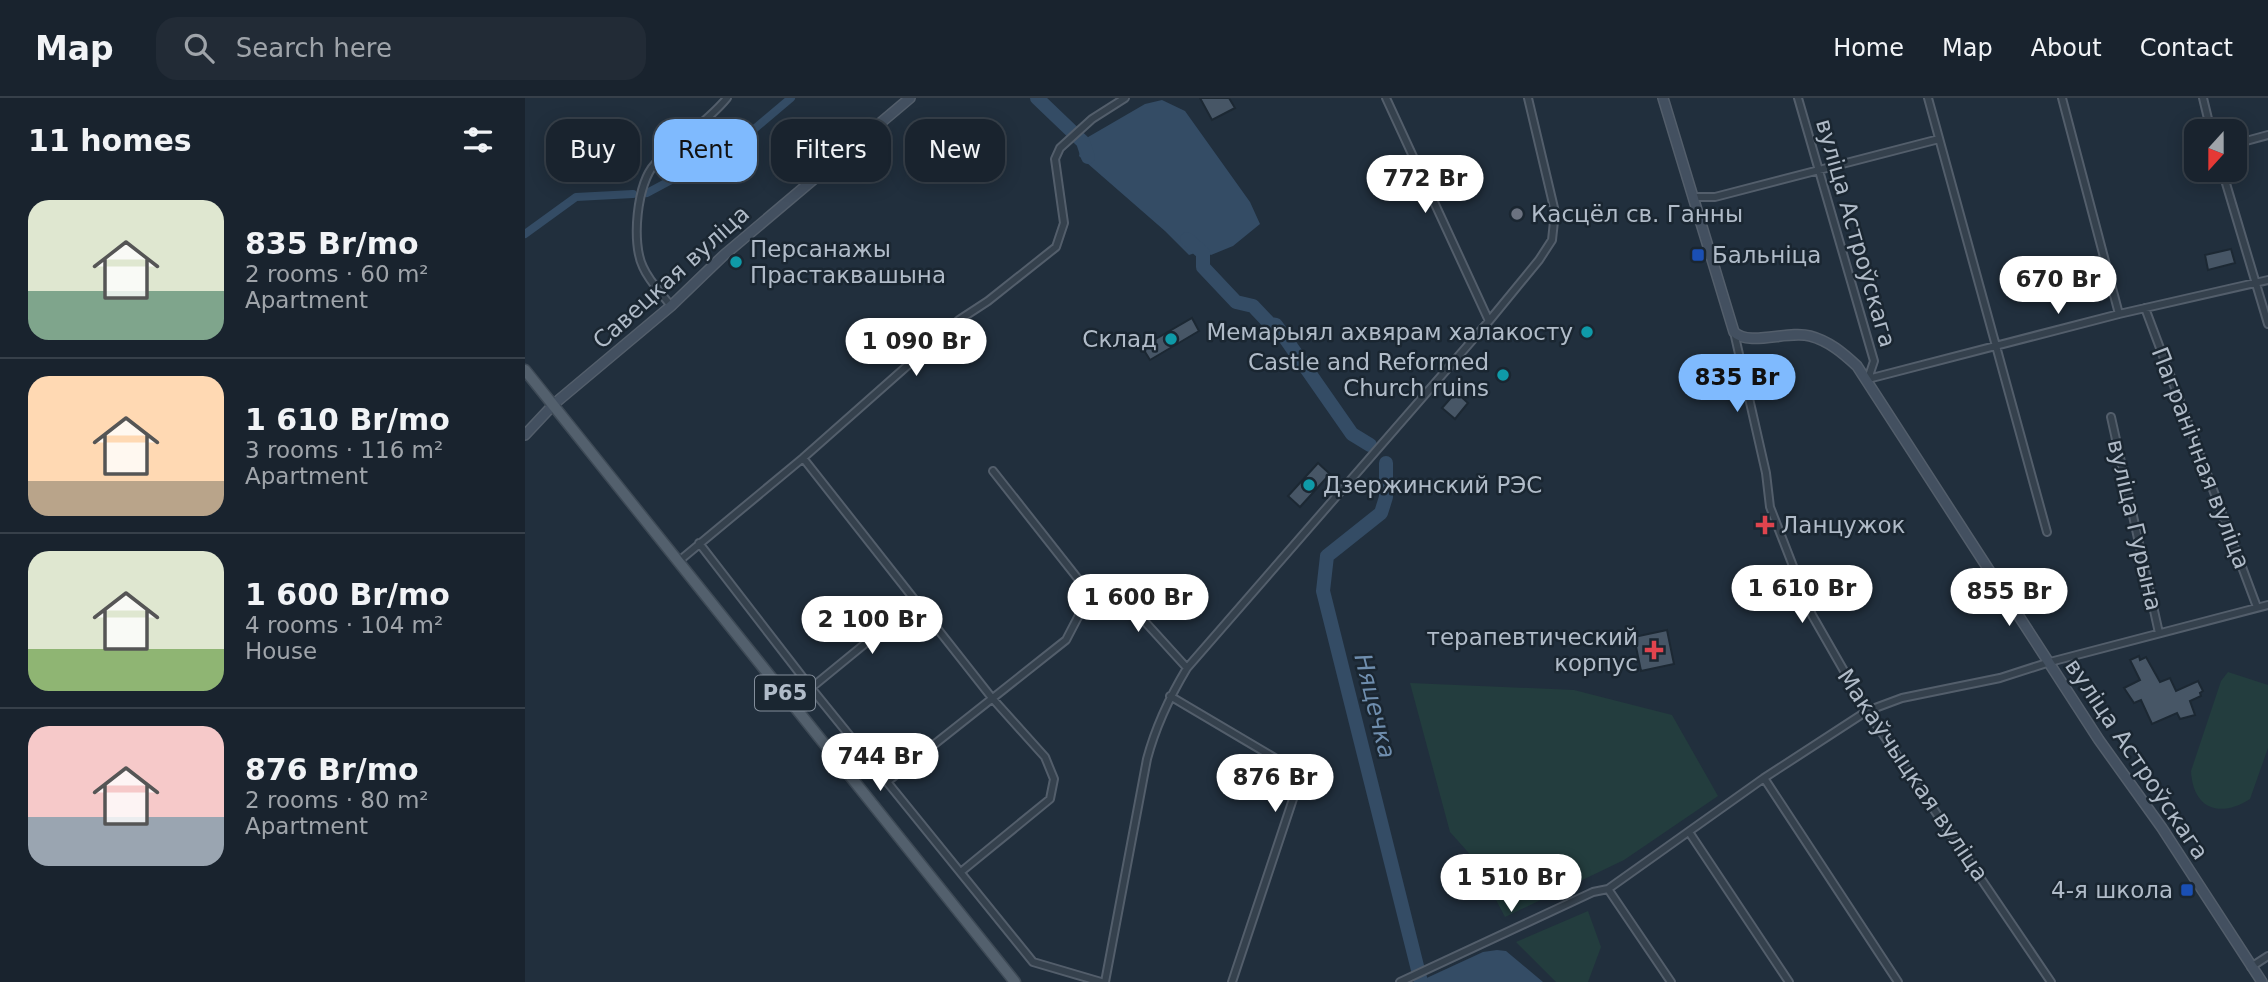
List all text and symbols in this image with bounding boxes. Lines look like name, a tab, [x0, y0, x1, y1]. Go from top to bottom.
search box	[156, 17, 646, 80]
text: Map	[35, 29, 114, 68]
icon: search	[180, 29, 218, 67]
text: Search here	[236, 33, 392, 63]
text: Home	[1833, 34, 1904, 62]
text: Map	[1942, 34, 1993, 62]
text: About	[2031, 34, 2102, 62]
text: Contact	[2140, 34, 2233, 62]
street label: вуліца Астроўскага	[1811, 116, 1901, 350]
chip: Buy	[546, 119, 640, 182]
chip: Rent	[654, 119, 757, 182]
chip: Filters	[771, 119, 891, 182]
chip: New	[905, 119, 1005, 182]
north arrow	[2184, 119, 2247, 182]
map controls	[2184, 119, 2247, 182]
icon: filters	[459, 121, 497, 159]
text: 11 homes	[28, 123, 192, 158]
pin: 772 Br	[1368, 156, 1482, 215]
text: 772 Br	[1383, 165, 1467, 191]
street label: Савецкая вуліца	[588, 200, 754, 354]
place label: Касцёл св. Ганны	[1531, 201, 1743, 227]
marker: Касцёл св. Ганны	[1509, 206, 1525, 222]
text: 835 Br/mo	[245, 226, 419, 261]
icon: home	[84, 228, 168, 312]
place label: Персанажы Прастаквашына	[750, 236, 946, 288]
place label: Бальніца	[1712, 242, 1821, 268]
marker: Бальніца	[1690, 247, 1706, 263]
marker: Персанажы Прастаквашына	[728, 254, 744, 270]
pin: 670 Br	[2001, 256, 2115, 316]
text: 2 rooms · 60 m²	[245, 261, 429, 287]
text: 670 Br	[2016, 266, 2100, 292]
text: Apartment	[245, 287, 368, 313]
pin: 1 090 Br	[844, 318, 988, 378]
place label: Мемарыял ахвярам халакосту	[1206, 319, 1573, 345]
marker: Мемарыял ахвярам халакосту	[1579, 324, 1595, 340]
place label: Склад	[1082, 326, 1157, 352]
text: 1 090 Br	[862, 328, 970, 354]
marker: Склад	[1163, 331, 1179, 347]
street label: Пагранічная вуліца	[2147, 343, 2255, 573]
place label: Castle and Reformed Church ruins	[1248, 349, 1489, 401]
pin: 835 Br	[1680, 354, 1794, 414]
text: 835 Br	[1695, 364, 1779, 390]
marker: Castle and Reformed Church ruins	[1495, 367, 1511, 383]
text: 1 610 Br/mo	[245, 402, 450, 437]
icon: home	[84, 404, 168, 488]
text: 3 rooms · 116 m²	[245, 437, 443, 463]
street label: вуліца Гурына	[2103, 437, 2167, 613]
text: Apartment	[245, 463, 368, 489]
place label: Дзержинский РЭС	[1323, 472, 1542, 498]
marker: Дзержинский РЭС	[1301, 477, 1317, 493]
place label: Ланцужок	[1781, 512, 1905, 538]
marker: Ланцужок	[1755, 515, 1775, 535]
pin: 1 610 Br	[1730, 566, 1874, 625]
pin: 855 Br	[1952, 568, 2066, 628]
pin: 1 600 Br	[1066, 574, 1210, 634]
text: 1 610 Br	[1748, 575, 1856, 601]
text: 1 600 Br/mo	[245, 577, 450, 612]
text: 855 Br	[1967, 578, 2051, 604]
icon: home	[84, 579, 168, 663]
text: 1 600 Br	[1084, 584, 1192, 610]
pin: 2 100 Br	[800, 596, 944, 656]
text: 2 100 Br	[818, 606, 926, 632]
text: 4 rooms · 104 m²	[245, 612, 443, 638]
place label: терапевтический корпус	[1426, 624, 1638, 676]
text: House	[245, 638, 317, 664]
marker: терапевтический корпус	[1644, 640, 1664, 660]
water label: Няцечка	[1348, 651, 1402, 761]
street label: вуліца Астроўскага	[2060, 654, 2214, 864]
street label: Макаўчыцкая вуліца	[1832, 664, 1994, 886]
road number: Р65	[755, 676, 815, 710]
pin: 744 Br	[823, 734, 937, 793]
text: 744 Br	[838, 743, 922, 769]
text: 876 Br/mo	[245, 752, 419, 787]
icon: home	[84, 754, 168, 838]
pin: 876 Br	[1218, 754, 1332, 814]
text: 876 Br	[1233, 764, 1317, 790]
text: 2 rooms · 80 m²	[245, 787, 429, 813]
text: Apartment	[245, 813, 368, 839]
pin: 1 510 Br	[1439, 854, 1583, 914]
text: 1 510 Br	[1457, 864, 1565, 890]
place label: 4-я школа	[2051, 877, 2173, 903]
marker: 4-я школа	[2179, 882, 2195, 898]

